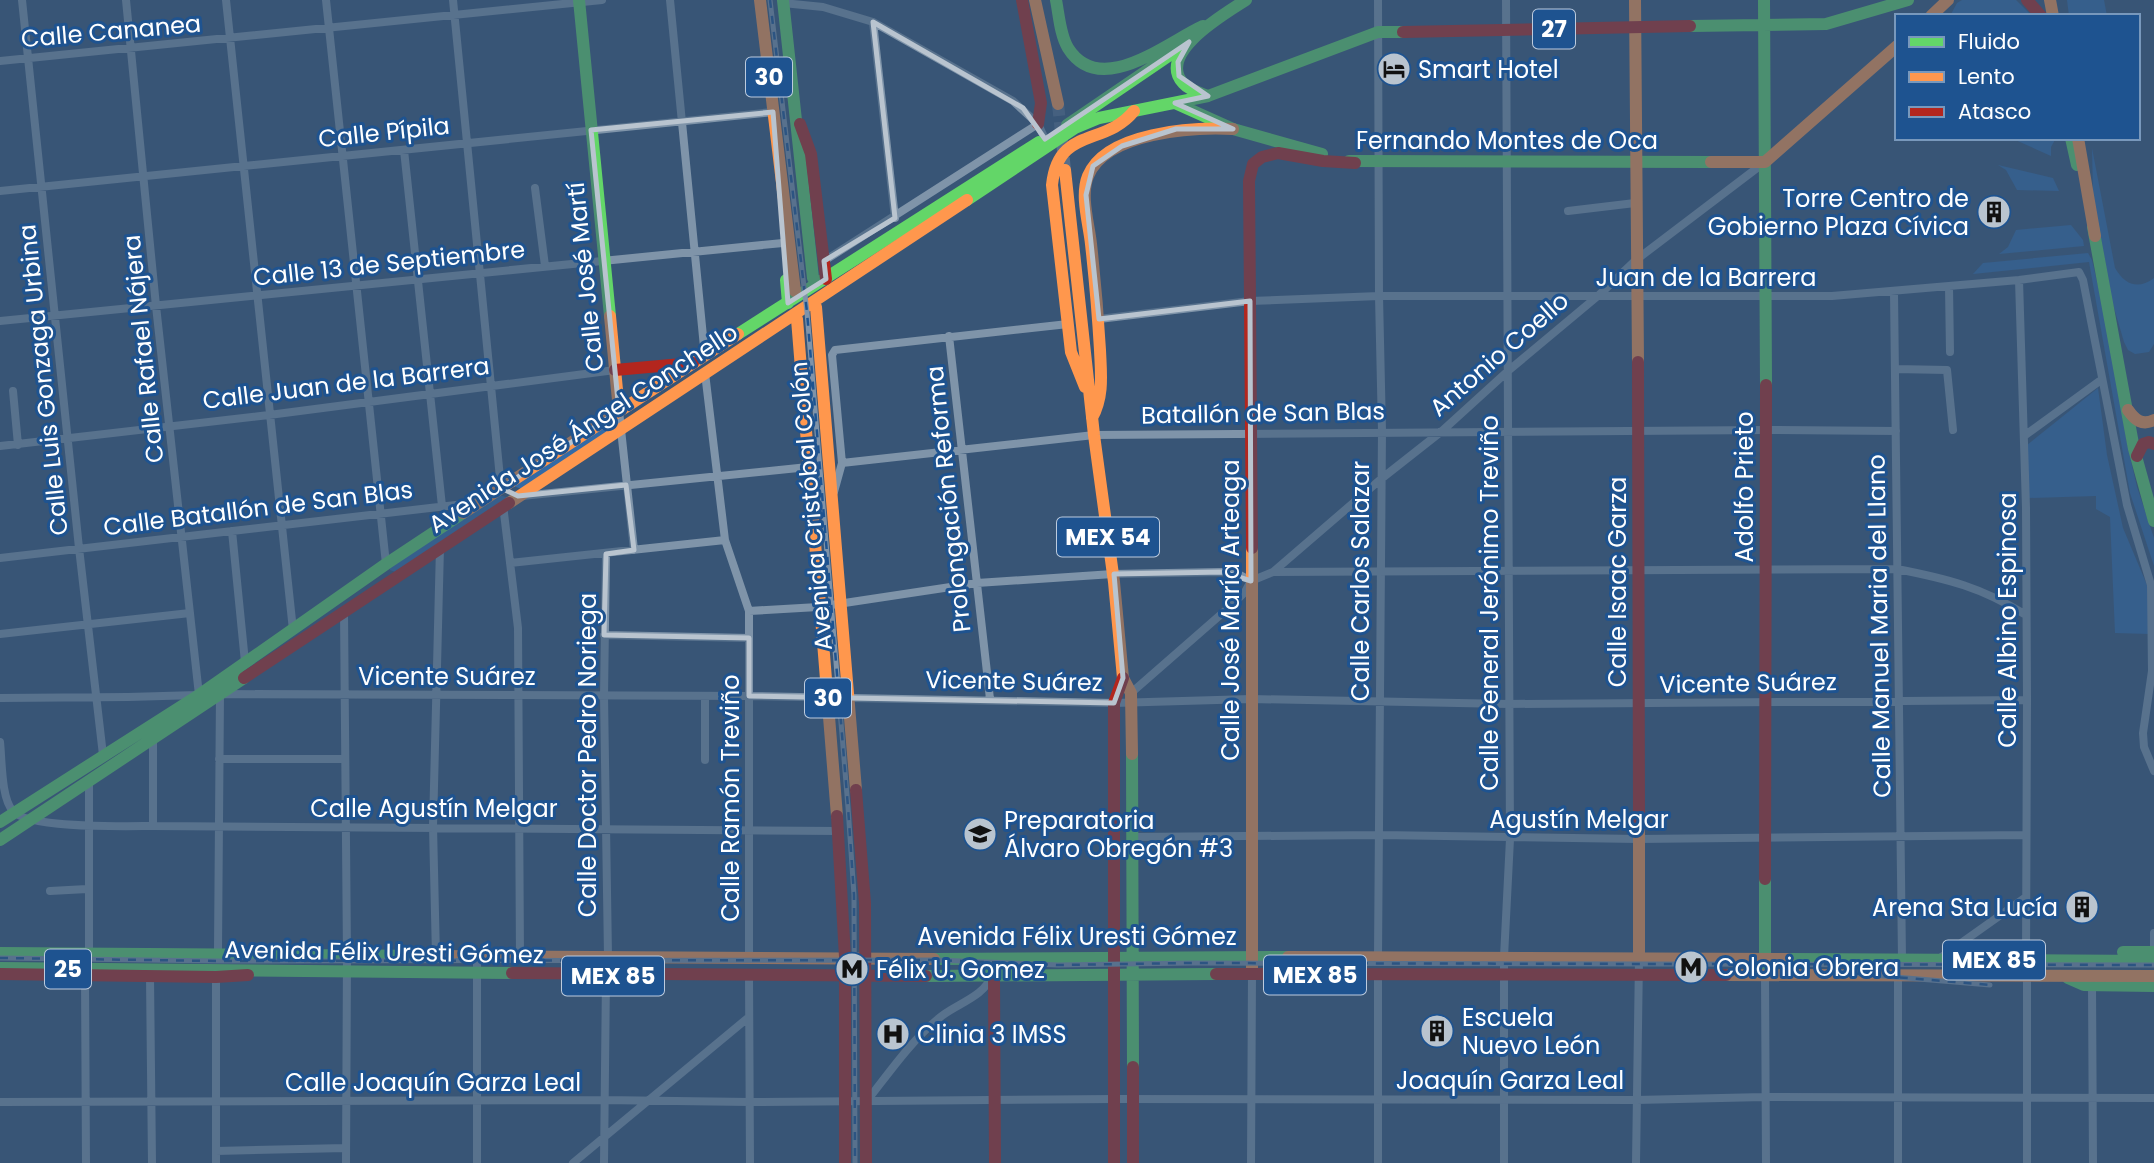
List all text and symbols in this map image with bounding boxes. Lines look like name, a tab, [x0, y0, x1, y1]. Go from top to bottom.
street label: Calle Cananea	[20, 7, 202, 55]
road number: 27	[1533, 10, 1575, 48]
legend	[1895, 14, 2140, 140]
text: Fluido	[1958, 27, 2020, 56]
hotel icon: Smart Hotel	[1375, 50, 1413, 88]
place label: Smart Hotel	[1418, 53, 1559, 86]
road number: 30	[746, 58, 792, 96]
text: Lento	[1958, 62, 2015, 91]
text: Atasco	[1958, 97, 2031, 126]
street label: Calle Pípila	[317, 109, 451, 155]
street label: Fernando Montes de Oca	[1356, 124, 1658, 157]
street label: Calle José Martí	[559, 181, 611, 373]
place label: Torre Centro de Gobierno Plaza Cívica	[1708, 182, 1969, 243]
building icon: Torre Centro de Gobierno Plaza Cívica	[1975, 193, 2013, 231]
street label: Calle Luis Gonzaga Urbina	[10, 223, 76, 537]
street label: Calle 13 de Septiembre	[251, 232, 527, 294]
street label: Calle Rafael Nájera	[115, 233, 171, 465]
street label: Juan de la Barrera	[1595, 261, 1817, 294]
street label: Antonio Coello	[1422, 284, 1576, 424]
street label: Avenida José Ángel Conchello	[422, 315, 744, 541]
street label: Calle Juan de la Barrera	[201, 349, 491, 417]
street label: Avenida Cristóbal Colón	[782, 360, 840, 652]
street label: Prolongación Reforma	[918, 364, 978, 634]
street label: Batallón de San Blas	[1141, 394, 1385, 432]
street label: Adolfo Prieto	[1728, 411, 1761, 563]
street label: Calle General Jerónimo Treviño	[1473, 415, 1506, 791]
street label: Calle Manuel Maria del Llano	[1860, 454, 1898, 798]
street label: Calle José María Arteaga	[1214, 459, 1247, 761]
street label: Calle Carlos Salazar	[1344, 461, 1377, 701]
street label: Calle Batallón de San Blas	[101, 473, 415, 543]
street label: Calle Isaac Garza	[1601, 477, 1634, 687]
street label: Calle Albino Espinosa	[1991, 492, 2024, 748]
road number: MEX 54	[1057, 517, 1159, 556]
street label: Calle Doctor Pedro Noriega	[571, 593, 604, 917]
street label: Vicente Suárez	[358, 660, 536, 693]
street label: Vicente Suárez	[925, 663, 1103, 699]
street label: Vicente Suárez	[1659, 665, 1837, 701]
street label: Calle Ramón Treviño	[714, 674, 747, 922]
road number: 30	[805, 678, 851, 718]
street label: Calle Agustín Melgar	[310, 792, 558, 825]
street label: Agustín Melgar	[1489, 803, 1669, 836]
place label: Preparatoria Álvaro Obregón #3	[1004, 804, 1233, 865]
school or university icon: Preparatoria Álvaro Obregón #3	[961, 815, 999, 853]
building icon: Arena Sta Lucía	[2063, 888, 2101, 926]
place label: Arena Sta Lucía	[1872, 891, 2058, 924]
street label: Avenida Félix Uresti Gómez	[917, 920, 1237, 953]
street label: Avenida Félix Uresti Gómez	[224, 933, 544, 971]
road number: MEX 85	[1943, 940, 2045, 979]
metro station icon: Colonia Obrera	[1672, 948, 1710, 986]
road number: 25	[45, 950, 91, 988]
metro station icon: Félix U. Gomez	[833, 950, 871, 988]
place label: Colonia Obrera	[1716, 951, 1899, 984]
place label: Félix U. Gomez	[876, 953, 1045, 986]
road number: MEX 85	[562, 956, 664, 995]
road number: MEX 85	[1264, 956, 1366, 994]
place label: Escuela Nuevo León	[1462, 1001, 1600, 1062]
building icon: Escuela Nuevo León	[1418, 1012, 1456, 1050]
hospital icon: Clinia 3 IMSS	[874, 1015, 912, 1053]
place label: Clinia 3 IMSS	[917, 1018, 1067, 1051]
street label: Joaquín Garza Leal	[1396, 1064, 1624, 1097]
street label: Calle Joaquín Garza Leal	[285, 1066, 581, 1099]

